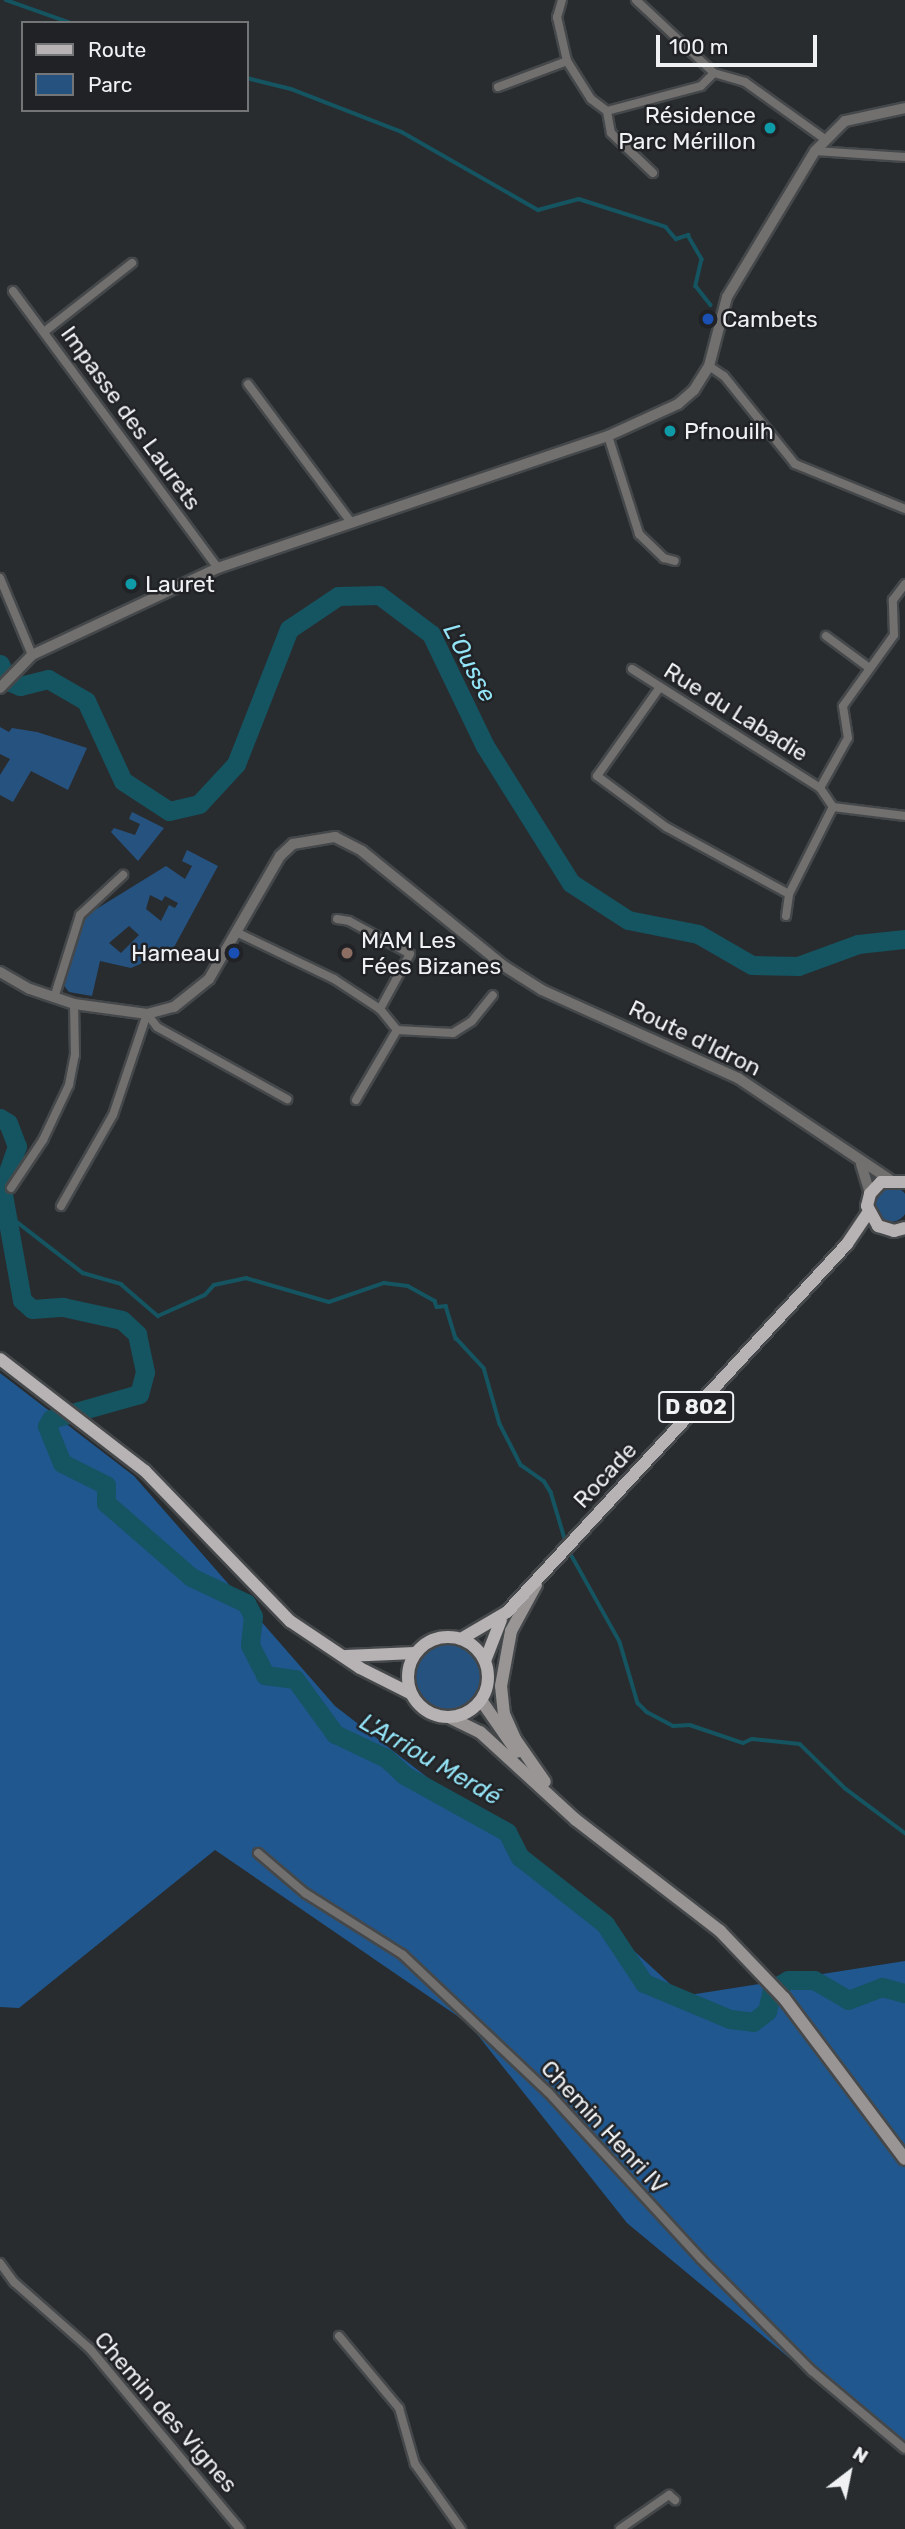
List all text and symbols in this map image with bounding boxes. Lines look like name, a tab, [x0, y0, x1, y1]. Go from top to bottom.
legend	[21, 21, 248, 112]
scale bar	[660, 21, 821, 65]
text: 100 m	[669, 34, 728, 59]
text: Route	[88, 37, 146, 62]
text: Parc	[88, 72, 132, 97]
place label: Résidence Parc Mérillon	[618, 101, 756, 155]
marker: Résidence Parc Mérillon	[762, 120, 778, 136]
place label: Cambets	[722, 305, 818, 333]
marker: Cambets	[700, 311, 716, 327]
street label: Impasse des Laurets	[55, 321, 207, 515]
place label: Pfnouilh	[684, 417, 774, 445]
marker: Pfnouilh	[662, 423, 678, 439]
place label: Lauret	[145, 570, 215, 598]
marker: Lauret	[123, 576, 139, 592]
water label: L'Ousse	[436, 619, 502, 707]
street label: Rue du Labadie	[659, 657, 813, 767]
place label: MAM Les Fées Bizanes	[361, 926, 501, 980]
place label: Hameau	[131, 939, 220, 967]
marker: Hameau	[226, 945, 242, 961]
marker: MAM Les Fées Bizanes	[339, 945, 355, 961]
street label: Route d'Idron	[624, 994, 766, 1082]
road number: D 802	[658, 1390, 734, 1424]
street label: Rocade	[568, 1436, 642, 1514]
water label: L'Arriou Merdé	[354, 1708, 506, 1812]
street label: Chemin Henri IV	[535, 2055, 673, 2199]
street label: Chemin des Vignes	[88, 2326, 244, 2498]
north arrow	[814, 2438, 884, 2508]
text: N	[848, 2441, 872, 2468]

